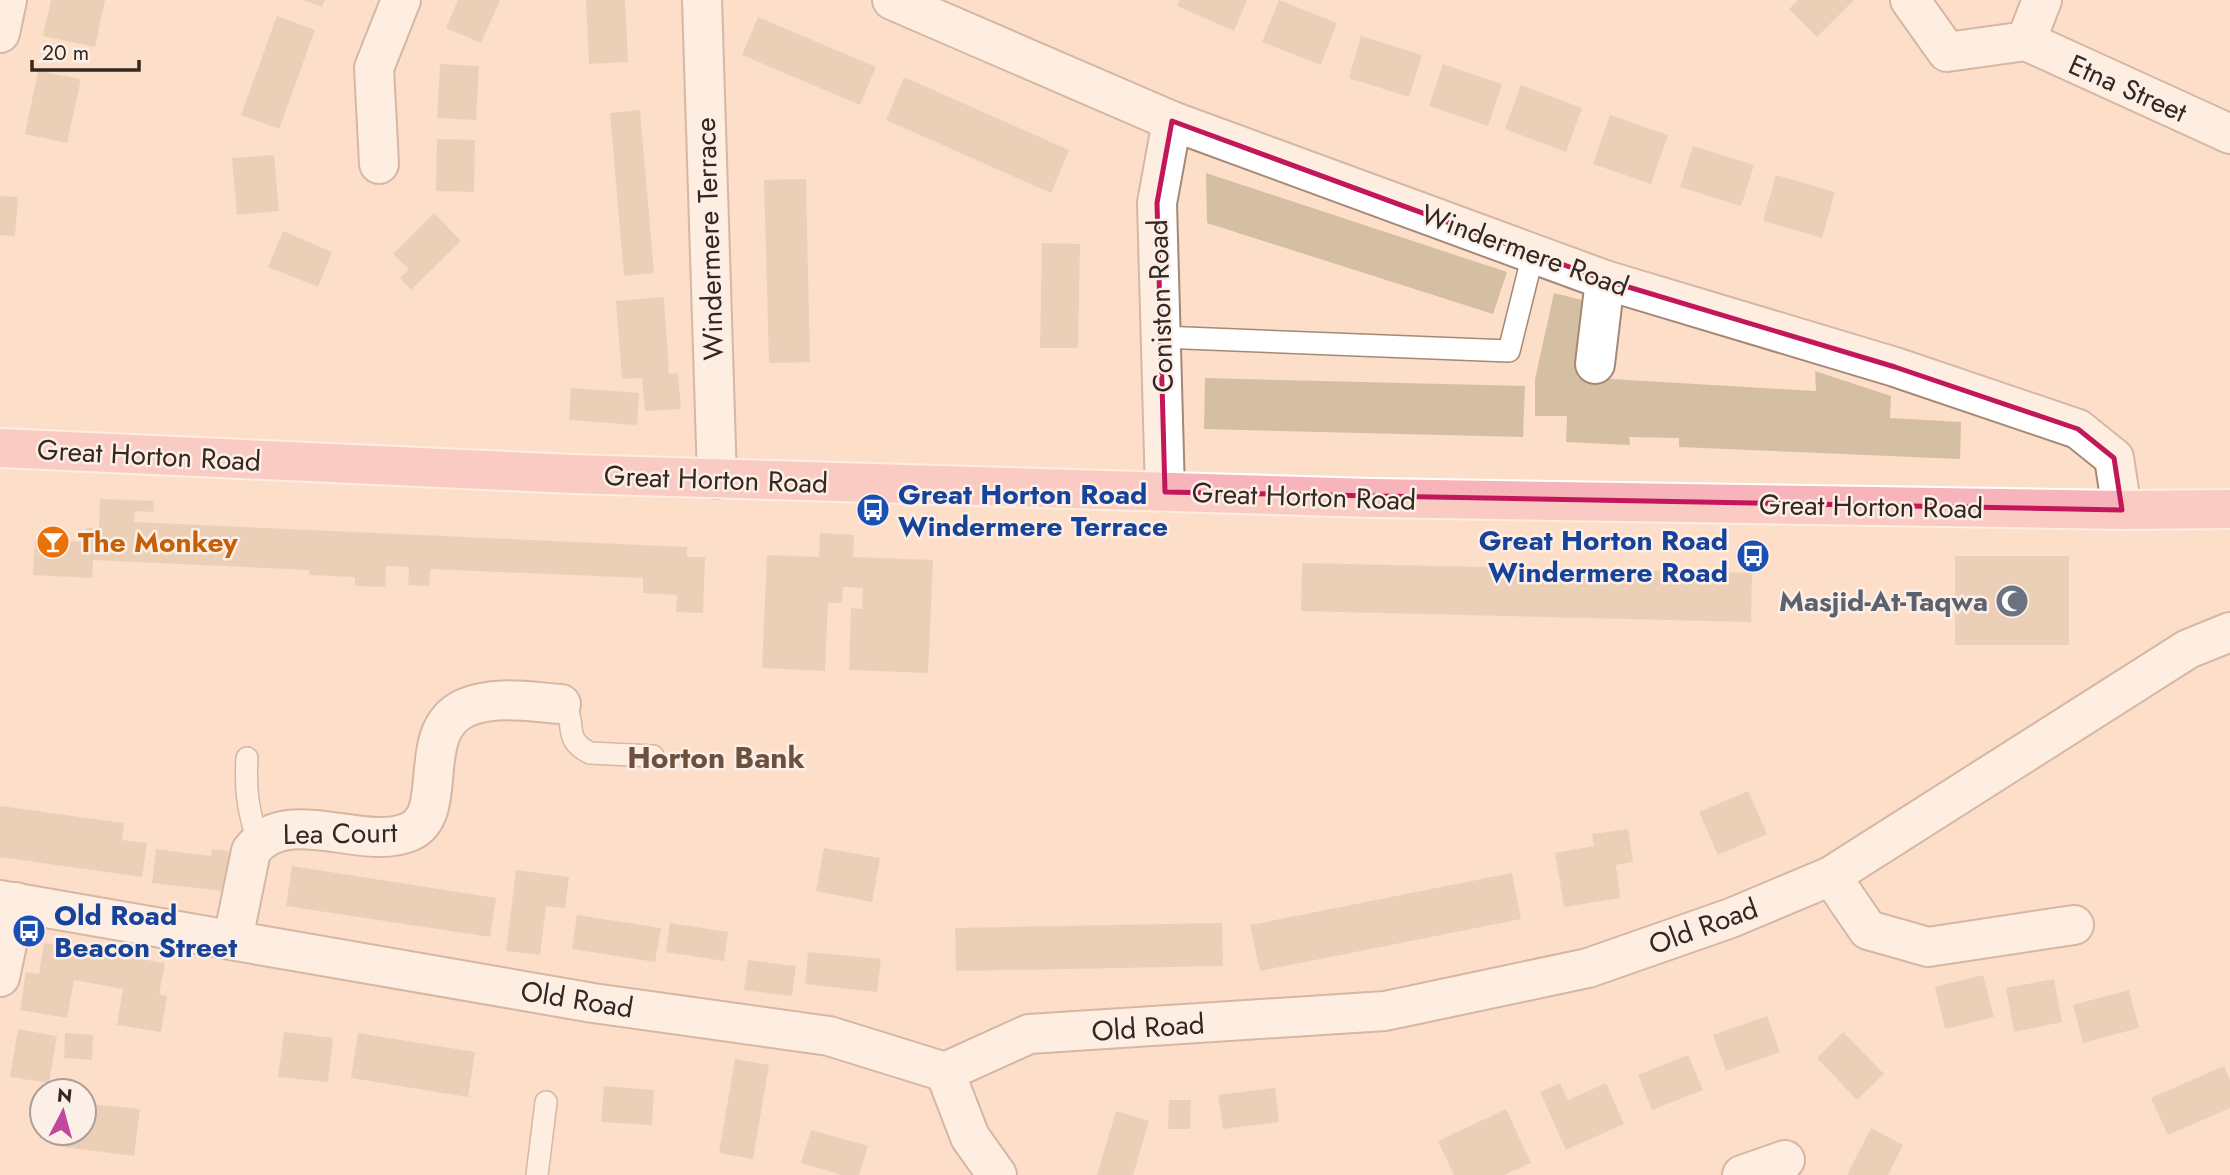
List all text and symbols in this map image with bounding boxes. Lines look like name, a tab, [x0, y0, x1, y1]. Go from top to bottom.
scale bar	[32, 28, 138, 72]
text: 20 m	[42, 38, 89, 68]
street label: Etna Street	[2062, 44, 2194, 133]
street label: Windermere Terrace	[685, 117, 734, 361]
street label: Windermere Road	[1415, 194, 1634, 307]
street label: Coniston Road	[1137, 219, 1184, 393]
street label: Great Horton Road	[36, 429, 262, 482]
street label: Great Horton Road	[603, 455, 829, 504]
street label: Great Horton Road	[1191, 472, 1417, 521]
place label: Great Horton Road Windermere Terrace	[898, 474, 1168, 547]
street label: Great Horton Road	[1758, 484, 1983, 529]
bus stop icon: Great Horton Road Windermere Terrace	[854, 491, 892, 529]
place label: Great Horton Road Windermere Road	[1479, 520, 1728, 593]
place label: The Monkey	[78, 522, 238, 563]
bar icon: The Monkey	[34, 523, 72, 561]
bus stop icon: Great Horton Road Windermere Road	[1734, 537, 1772, 575]
place label: Masjid-At-Taqwa	[1779, 581, 1988, 622]
mosque icon: Masjid-At-Taqwa	[1993, 582, 2031, 620]
district label: Horton Bank	[627, 736, 806, 779]
street label: Lea Court	[282, 812, 398, 855]
street label: Old Road	[1643, 888, 1763, 965]
place label: Old Road Beacon Street	[54, 895, 237, 968]
bus stop icon: Old Road Beacon Street	[10, 912, 48, 950]
street label: Old Road	[518, 970, 636, 1029]
street label: Old Road	[1090, 1003, 1206, 1052]
north arrow	[28, 1077, 98, 1147]
text: N	[56, 1081, 74, 1110]

